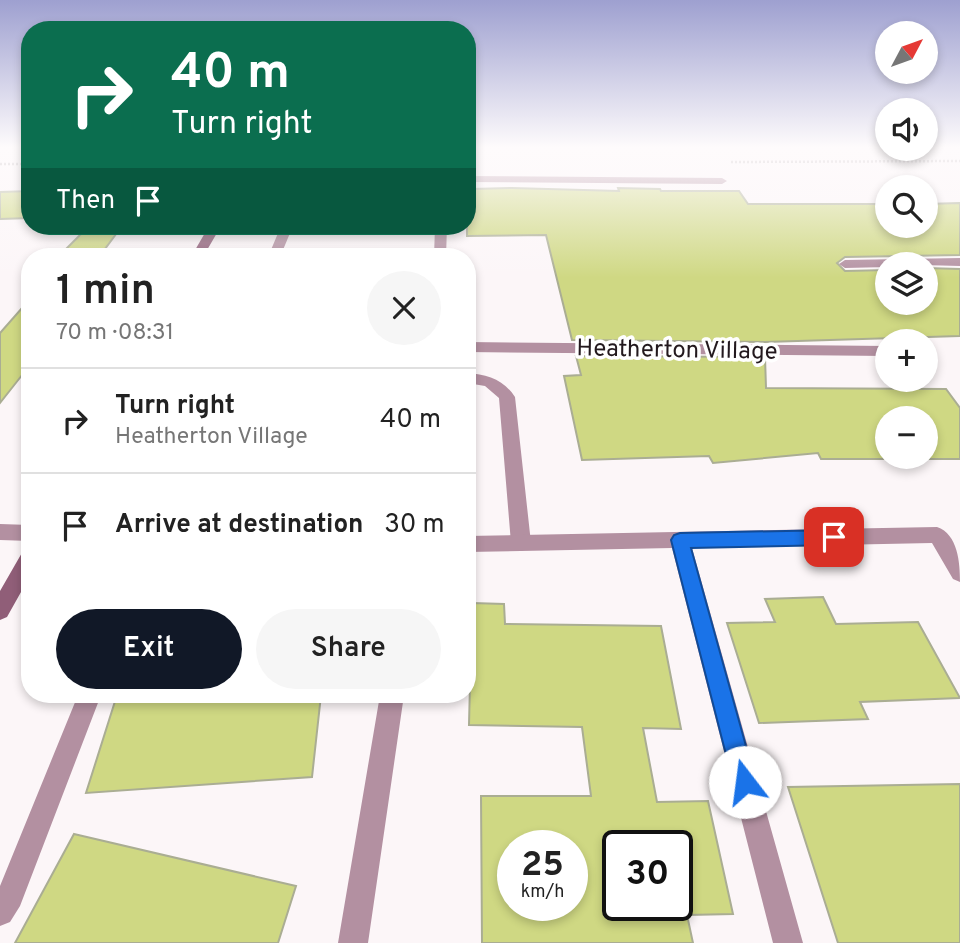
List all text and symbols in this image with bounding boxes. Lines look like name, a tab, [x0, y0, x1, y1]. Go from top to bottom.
north arrow	[875, 21, 938, 84]
map controls	[875, 21, 938, 469]
text: 40 m	[171, 44, 290, 106]
icon: right	[56, 49, 147, 140]
button: sound	[875, 98, 938, 161]
text: Turn right	[171, 105, 313, 145]
button: search	[875, 175, 938, 238]
icon: arrive	[129, 182, 167, 220]
text: Then	[56, 185, 115, 218]
button: layers	[875, 252, 938, 315]
text: 1 min	[56, 266, 155, 319]
button: close	[367, 271, 441, 345]
text: 70 m · 08:31	[56, 319, 174, 348]
button: +	[875, 329, 938, 392]
street label: Heatherton Village	[576, 334, 778, 368]
text: Turn right	[115, 390, 235, 423]
icon: right	[56, 402, 94, 440]
text: 40 m	[380, 404, 441, 437]
button: −	[875, 406, 938, 469]
text: Heatherton Village	[115, 423, 308, 452]
icon: arrive	[56, 507, 94, 545]
pin	[804, 507, 864, 567]
text: Arrive at destination	[115, 509, 363, 542]
text: 30 m	[384, 509, 445, 542]
icon: arrive	[815, 518, 853, 556]
button: Exit	[56, 609, 242, 689]
button: Share	[256, 609, 441, 689]
position arrow	[708, 745, 782, 819]
speed limit sign: 30	[602, 830, 693, 921]
text: 25	[521, 844, 564, 888]
text: km/h	[521, 881, 564, 904]

